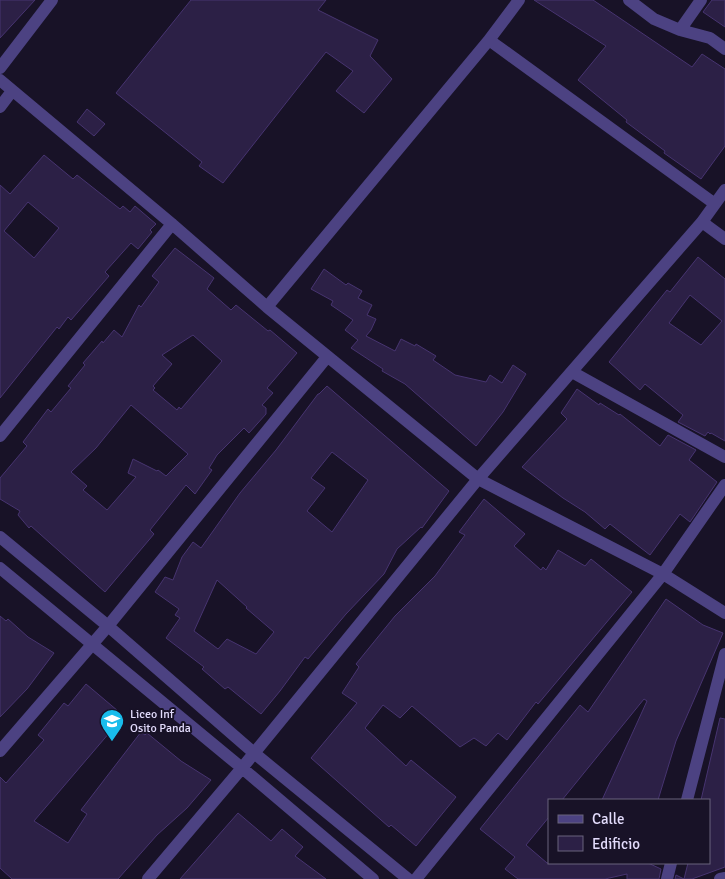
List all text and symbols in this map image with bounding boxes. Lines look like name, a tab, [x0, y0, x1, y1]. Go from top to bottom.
place label: Liceo Inf Osito Panda	[130, 707, 191, 736]
school or university icon: Liceo Inf Osito Panda	[99, 708, 125, 742]
legend	[548, 799, 710, 864]
text: Calle	[592, 810, 625, 828]
text: Edificio	[592, 835, 640, 853]

